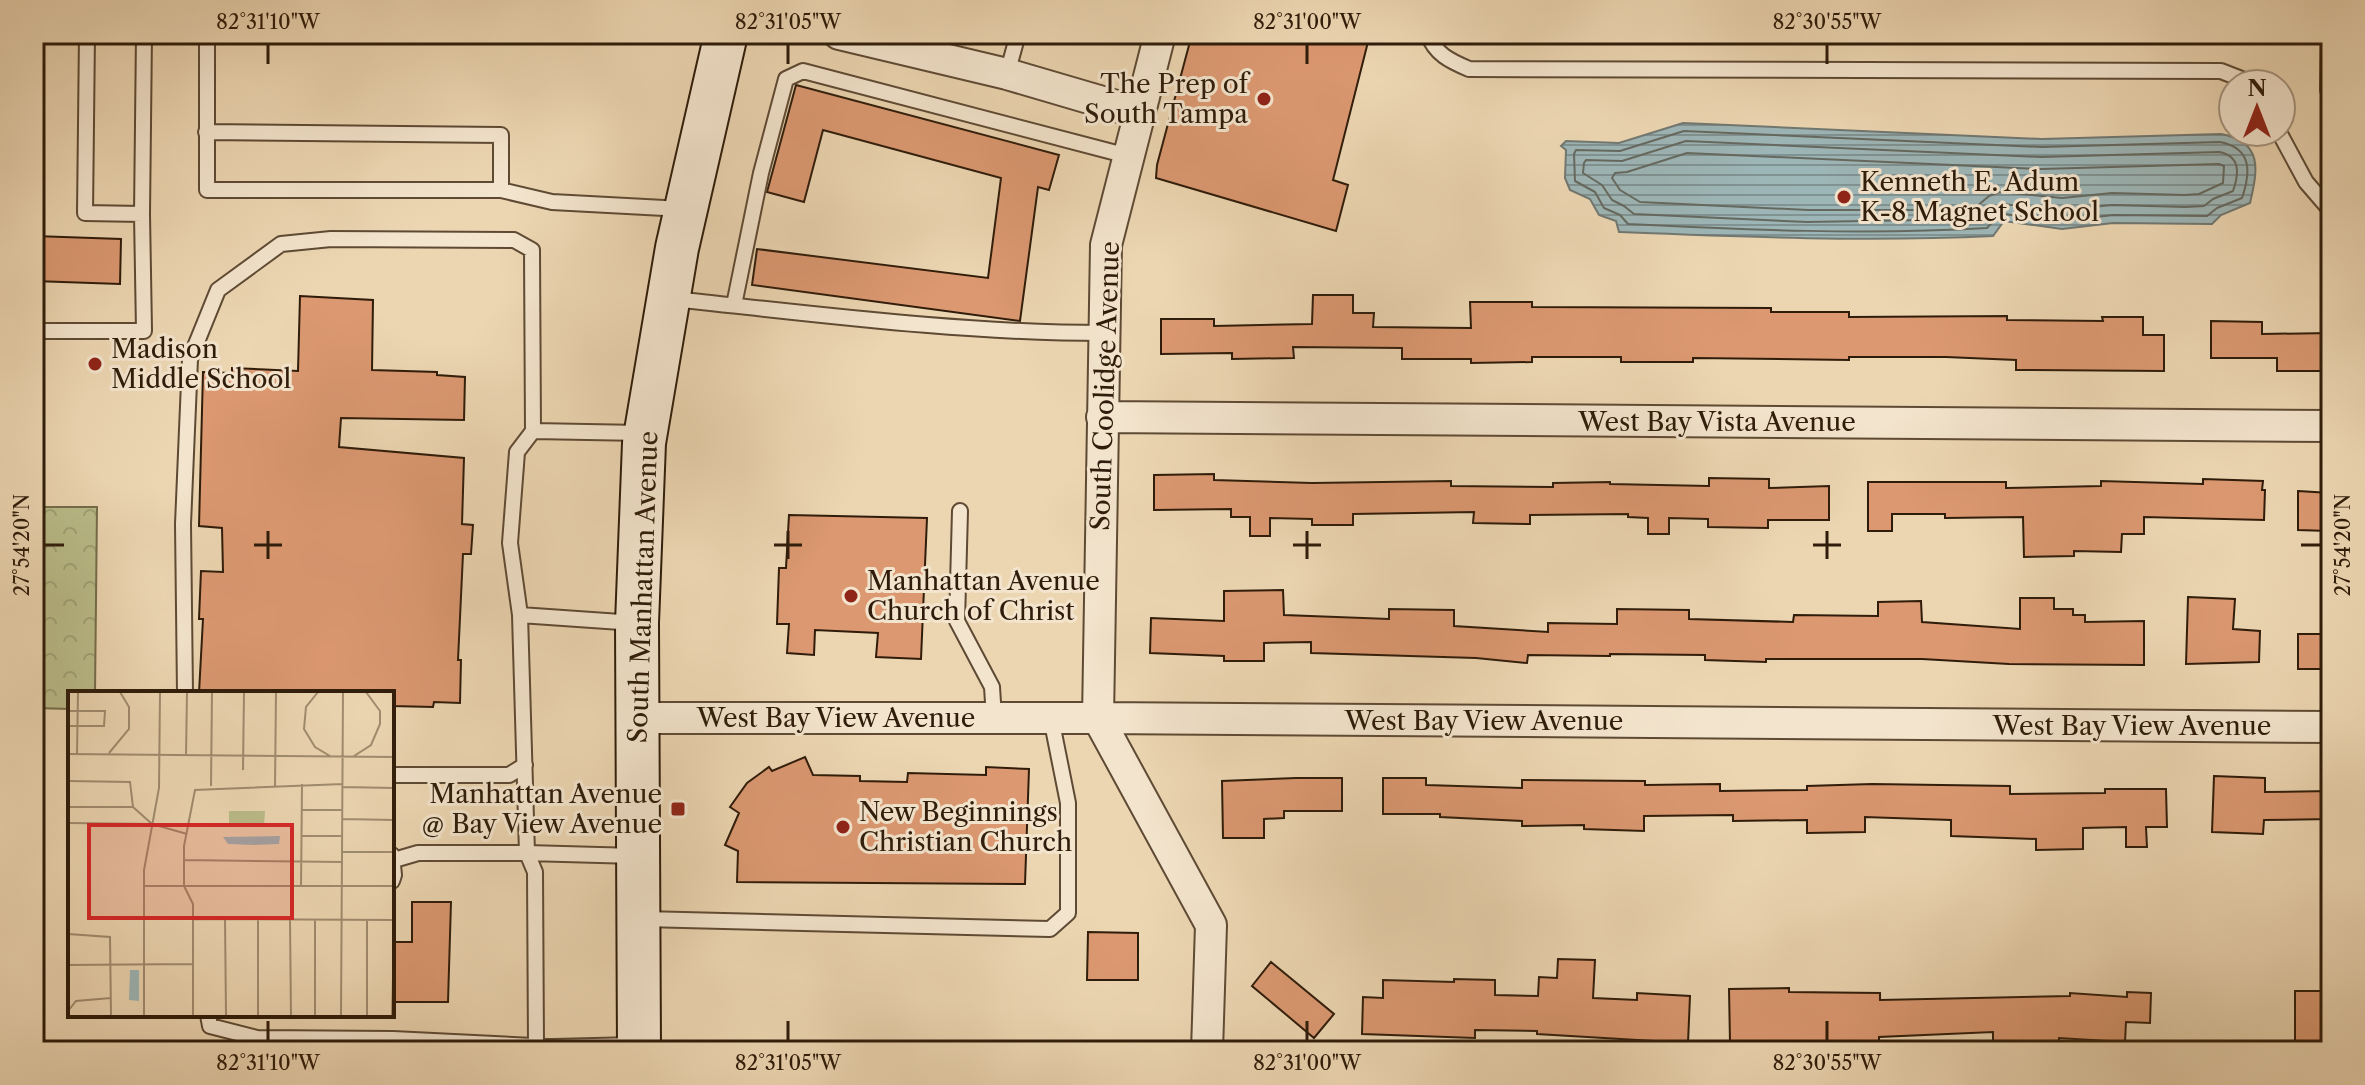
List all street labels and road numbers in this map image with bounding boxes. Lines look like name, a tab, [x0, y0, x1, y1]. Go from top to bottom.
street label: South Coolidge Avenue	[1084, 241, 1126, 531]
street label: West Bay Vista Avenue	[1577, 406, 1856, 438]
street label: South Manhattan Avenue	[622, 430, 664, 744]
street label: West Bay View Avenue	[696, 702, 975, 734]
street label: West Bay View Avenue	[1344, 705, 1623, 737]
street label: West Bay View Avenue	[1992, 710, 2271, 742]

